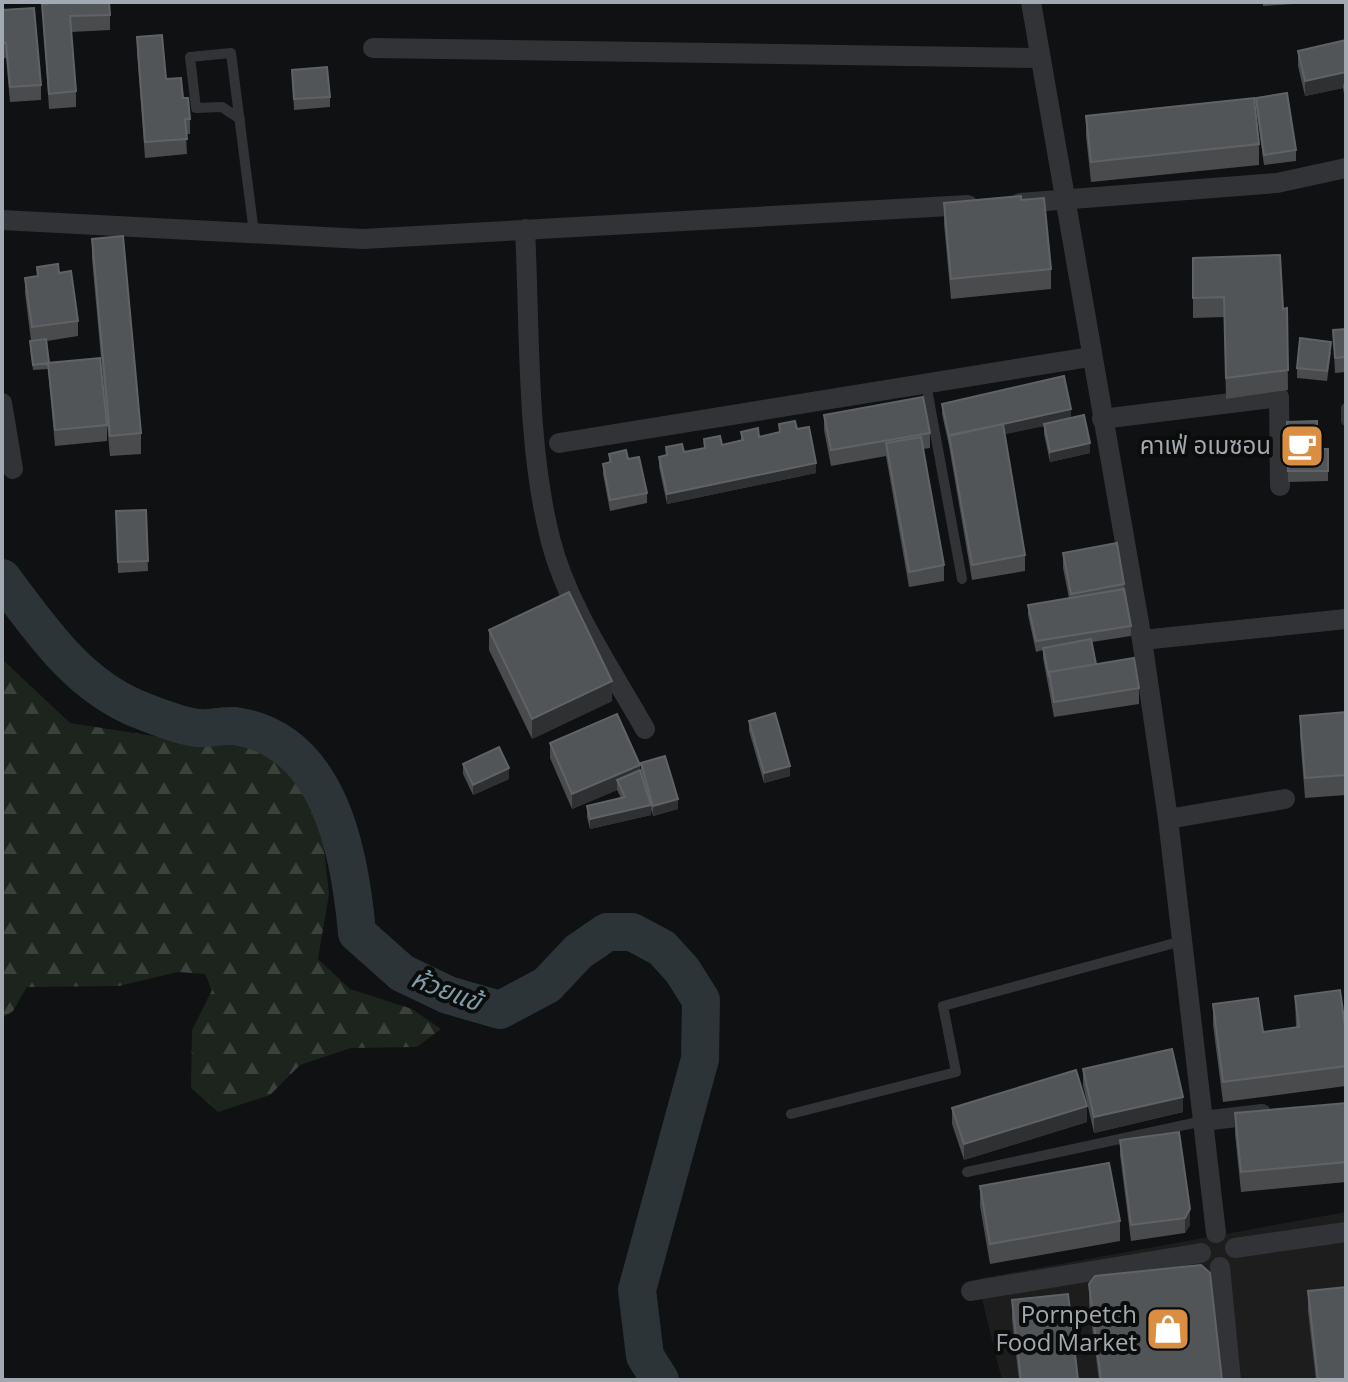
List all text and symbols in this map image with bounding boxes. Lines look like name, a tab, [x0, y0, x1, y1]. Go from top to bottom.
cafe icon: คาเฟ่ อเมซอน	[1278, 422, 1326, 470]
place label: คาเฟ่ อเมซอน	[1140, 428, 1271, 461]
water label: ห้วยแข้	[406, 959, 490, 1020]
place label: Pornpetch Food Market	[995, 1297, 1137, 1358]
shop icon: Pornpetch Food Market	[1144, 1305, 1192, 1353]

